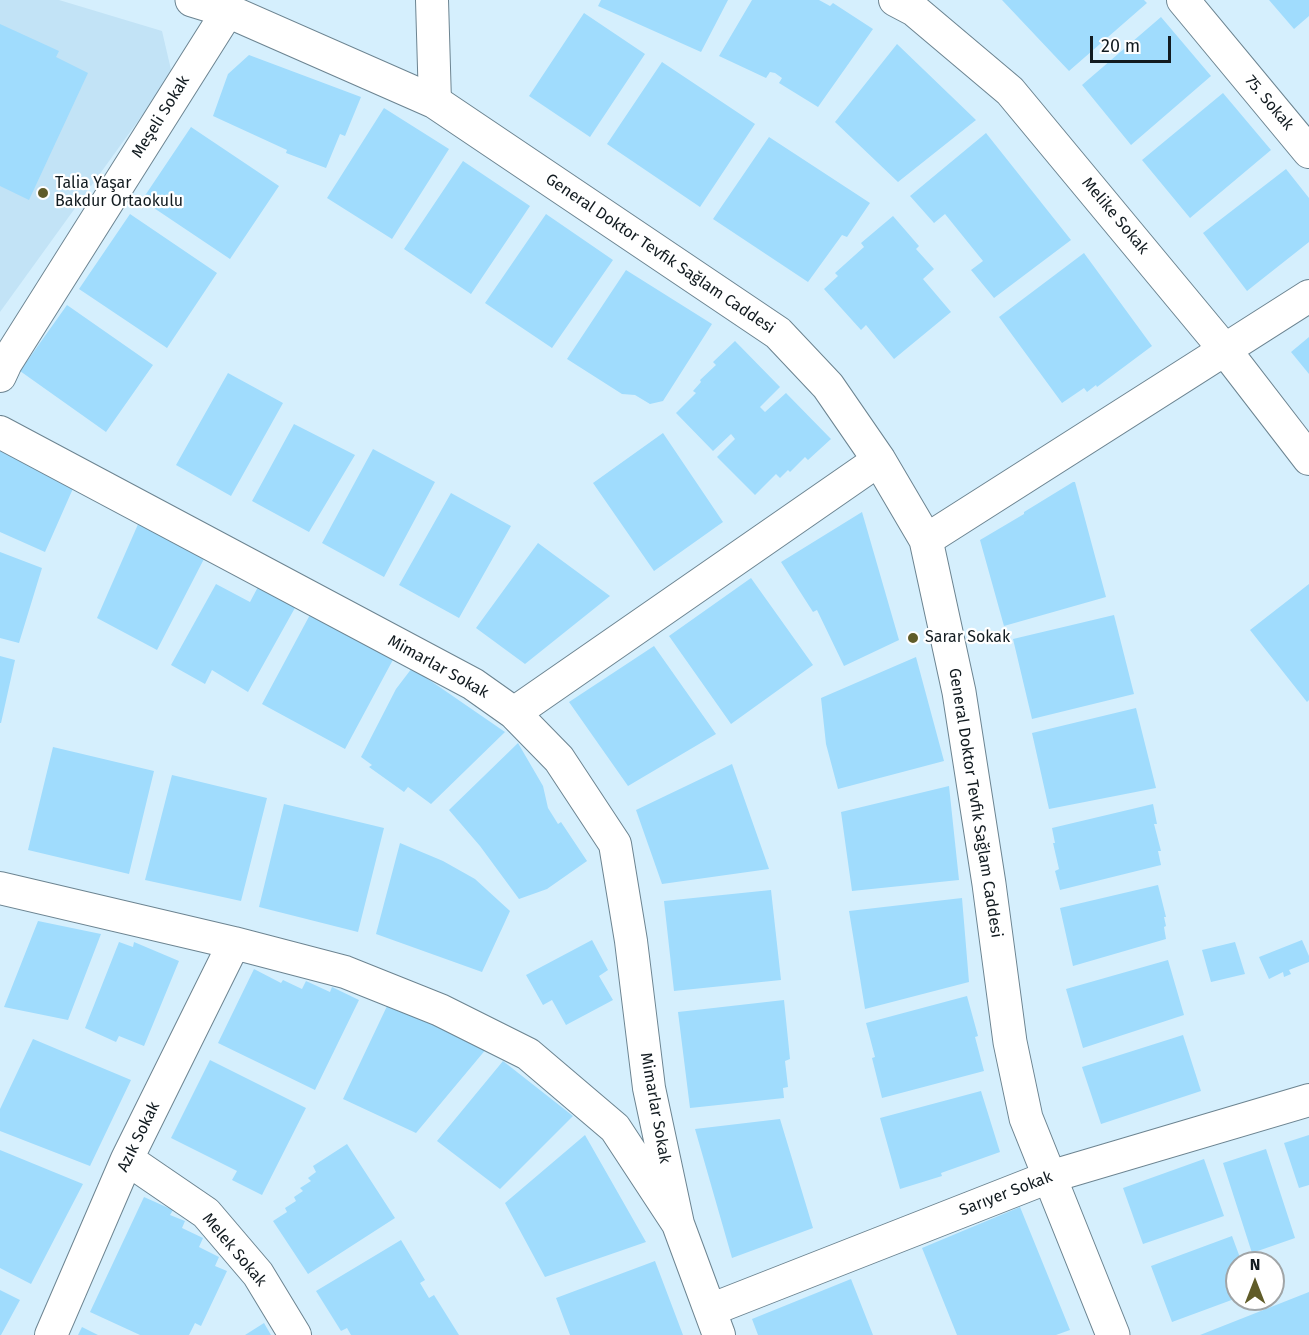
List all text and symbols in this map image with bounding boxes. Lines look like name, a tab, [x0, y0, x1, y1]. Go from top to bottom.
scale bar	[1093, 24, 1174, 62]
text: 20 m	[1101, 35, 1140, 57]
street label: Meşeli Sokak	[128, 72, 194, 162]
street label: 75. Sokak	[1240, 72, 1298, 134]
street label: General Doktor Tevfik Sağlam Caddesi	[542, 170, 778, 338]
place label: Talia Yaşar Bakdur Ortaokulu	[55, 174, 183, 212]
street label: Melike Sokak	[1077, 174, 1153, 258]
marker: Talia Yaşar Bakdur Ortaokulu	[36, 186, 50, 200]
place label: Sarar Sokak	[925, 628, 1010, 648]
street label: Mimarlar Sokak	[384, 631, 492, 703]
marker: Sarar Sokak	[906, 631, 920, 645]
street label: General Doktor Tevfik Sağlam Caddesi	[944, 667, 1006, 939]
street label: Mimarlar Sokak	[636, 1051, 674, 1165]
street label: Azık Sokak	[114, 1099, 164, 1175]
street label: Sarıyer Sokak	[957, 1167, 1055, 1221]
street label: Melek Sokak	[198, 1209, 270, 1291]
north arrow	[1225, 1251, 1285, 1311]
text: N	[1250, 1255, 1260, 1274]

